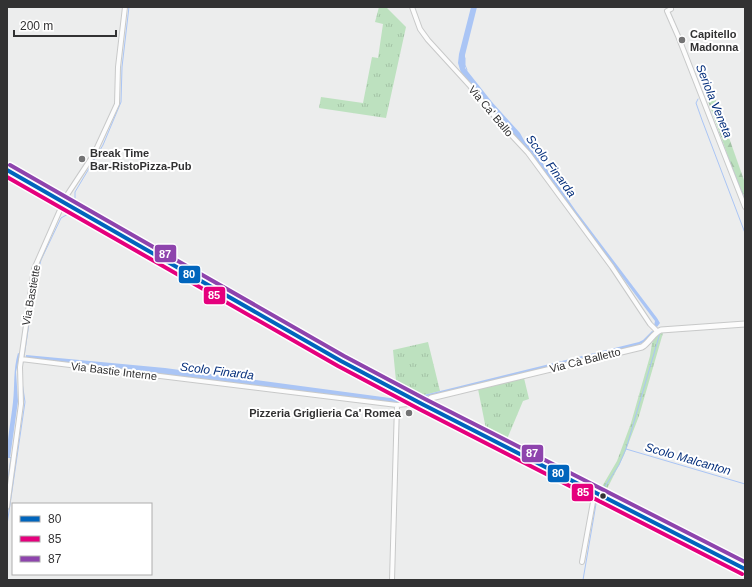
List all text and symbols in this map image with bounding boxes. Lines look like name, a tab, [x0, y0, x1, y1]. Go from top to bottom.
scale bar	[14, 12, 116, 38]
text: 200 m	[20, 19, 53, 33]
place label: Capitello Madonna	[690, 28, 739, 53]
marker: Capitello Madonna	[677, 35, 687, 45]
water label: Seriola Veneta	[693, 62, 735, 140]
street label: Via Ca' Ballo	[466, 83, 516, 139]
water label: Scolo Finarda	[523, 132, 579, 200]
place label: Break Time Bar-RistoPizza-Pub	[90, 147, 192, 172]
marker: Break Time Bar-RistoPizza-Pub	[77, 154, 87, 164]
line badge: 87	[154, 244, 177, 263]
text: 87	[159, 248, 171, 260]
street label: Via Bastiette	[20, 264, 42, 326]
line badge: 80	[178, 265, 201, 284]
text: 80	[183, 268, 195, 280]
line badge: 85	[203, 286, 226, 305]
text: 85	[208, 289, 220, 301]
street label: Via Cà Balletto	[548, 345, 622, 375]
street label: Via Bastie Interne	[70, 360, 158, 382]
water label: Scolo Finarda	[179, 360, 255, 382]
place label: Pizzeria Griglieria Ca' Romea	[249, 407, 402, 419]
marker: Pizzeria Griglieria Ca' Romea	[404, 408, 414, 418]
water label: Scolo Malcanton	[643, 440, 733, 478]
line badge: 87	[521, 444, 544, 463]
text: 87	[526, 447, 538, 459]
line badge: 80	[547, 464, 570, 483]
text: 80	[552, 467, 564, 479]
line badge: 85	[571, 483, 594, 502]
text: 85	[577, 486, 589, 498]
unlabelled marker	[598, 491, 608, 501]
legend	[12, 503, 152, 575]
text: 80	[48, 512, 62, 526]
text: 85	[48, 532, 62, 546]
text: 87	[48, 552, 62, 566]

